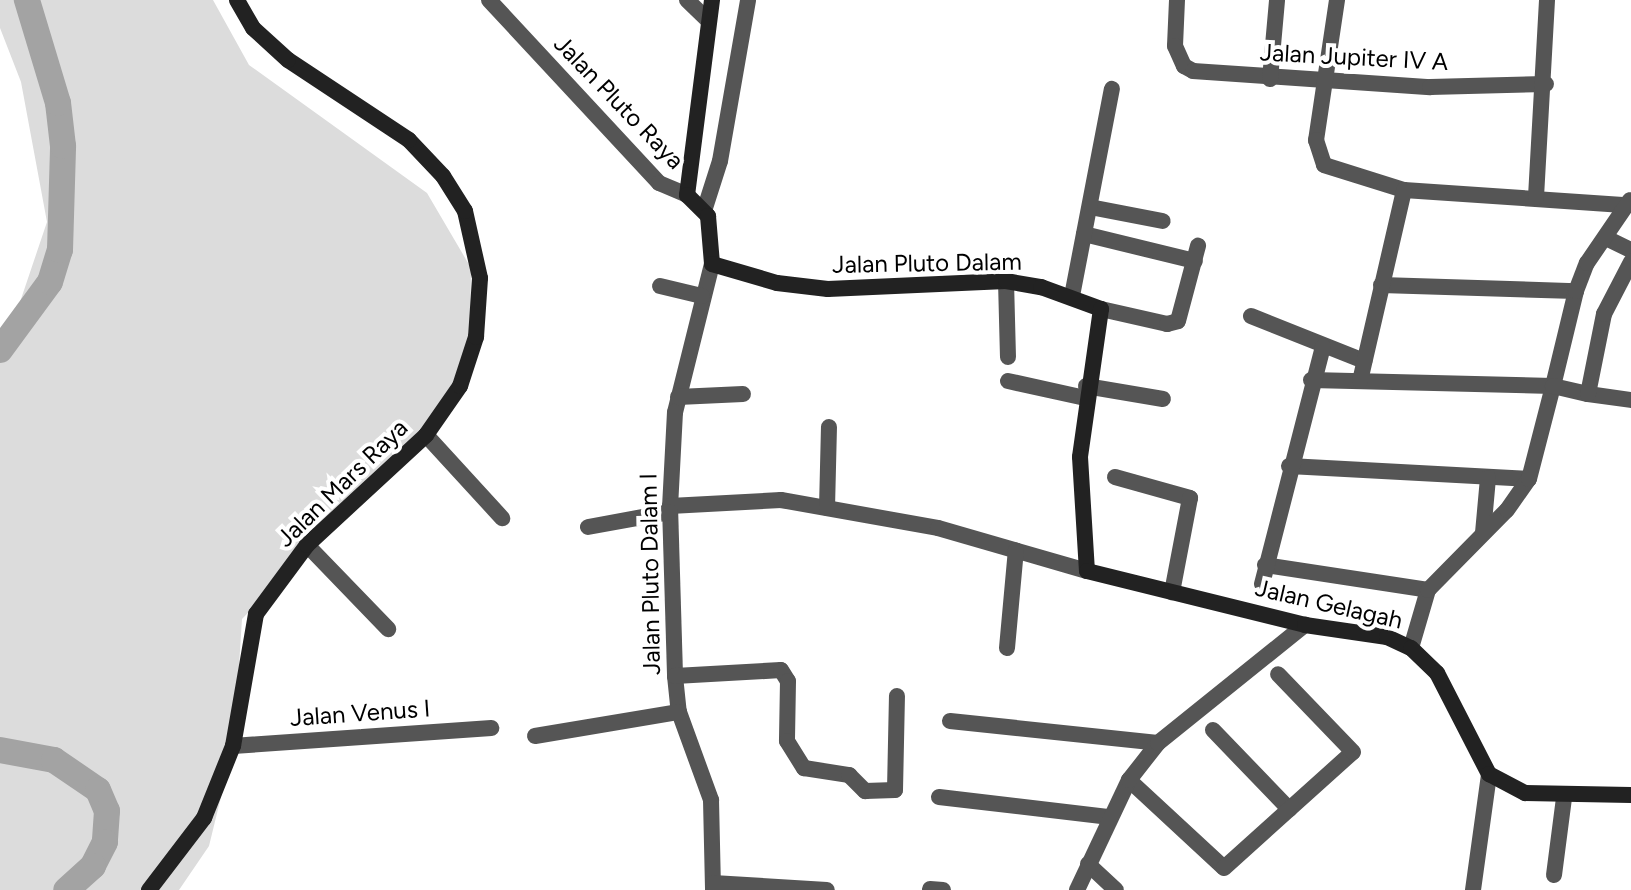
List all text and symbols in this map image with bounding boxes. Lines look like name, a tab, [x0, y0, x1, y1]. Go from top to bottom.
street label: Jalan Pluto Raya	[548, 29, 690, 175]
street label: Jalan Jupiter IV A	[1259, 38, 1449, 76]
street label: Jalan Pluto Dalam	[832, 247, 1022, 279]
street label: Jalan Mars Raya	[271, 413, 413, 553]
street label: Jalan Pluto Dalam I	[634, 473, 666, 675]
street label: Jalan Gelagah	[1253, 573, 1405, 635]
street label: Jalan Venus I	[289, 694, 431, 732]

